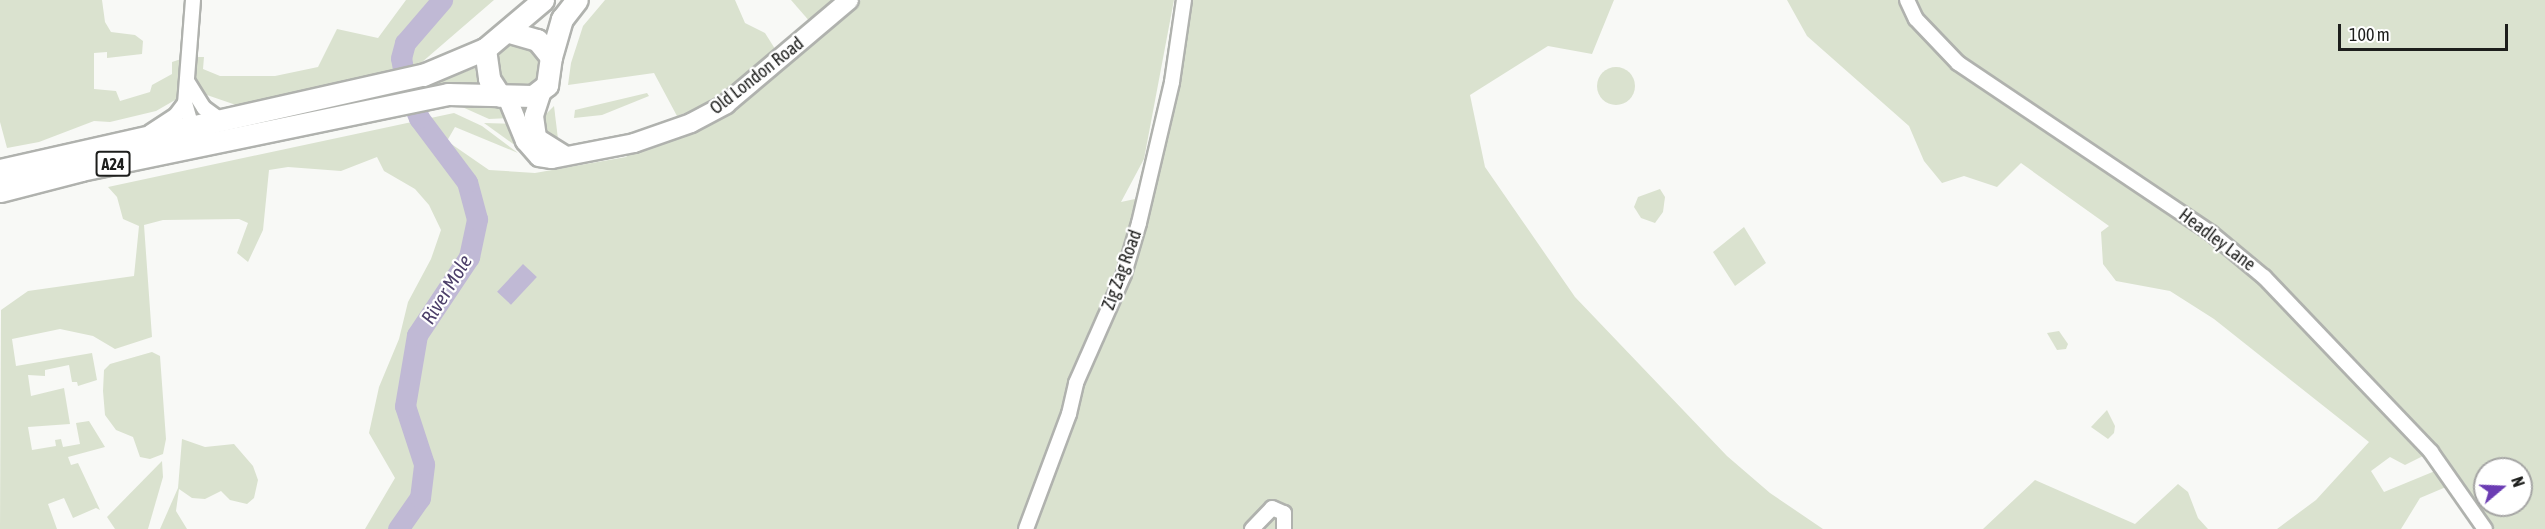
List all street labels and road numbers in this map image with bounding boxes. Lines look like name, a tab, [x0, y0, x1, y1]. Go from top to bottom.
street label: Old London Road	[706, 33, 808, 119]
road number: A24	[95, 151, 131, 177]
street label: Headley Lane	[2174, 204, 2260, 276]
street label: Zig Zag Road	[1098, 227, 1146, 313]

